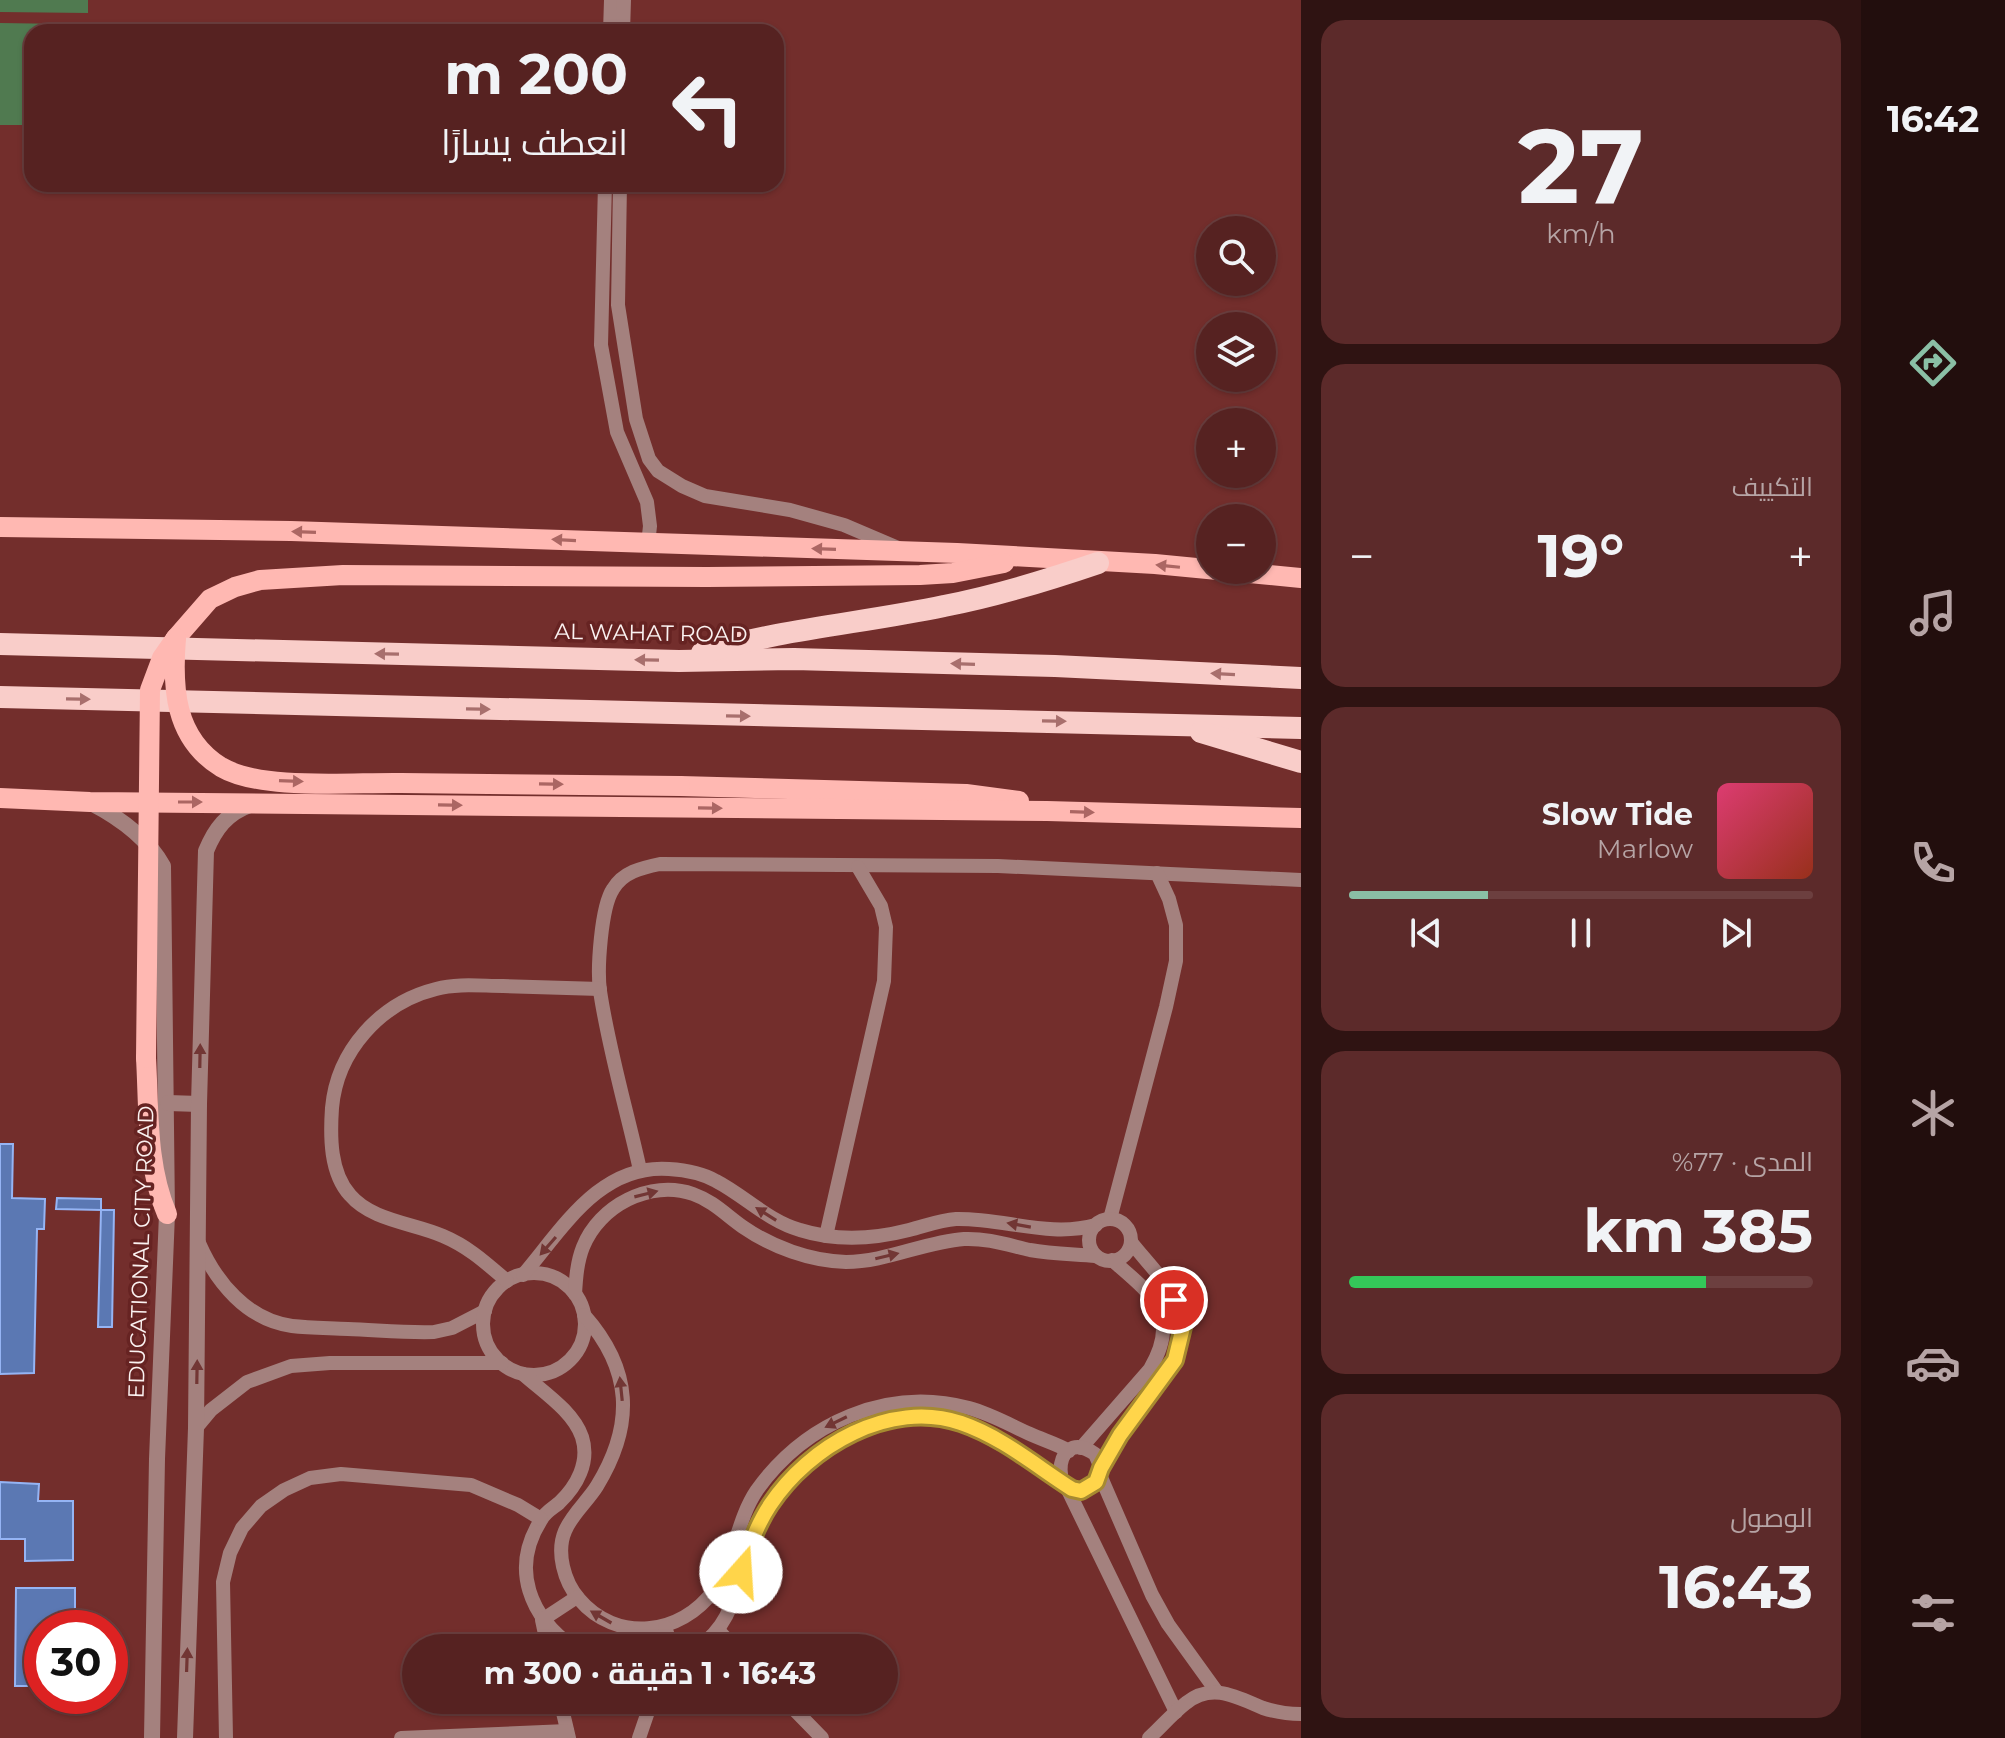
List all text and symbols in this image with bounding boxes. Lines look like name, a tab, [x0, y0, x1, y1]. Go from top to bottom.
text: 200 m	[444, 40, 628, 108]
icon: left	[656, 56, 760, 160]
text: 16:42	[1887, 97, 1979, 141]
text: 27	[1518, 102, 1644, 229]
text: انعطف يسارًا	[441, 120, 628, 164]
map controls	[1196, 216, 1276, 584]
button: search	[1196, 216, 1276, 296]
text: km/h	[1546, 218, 1616, 250]
button: layers	[1196, 312, 1276, 392]
icon: directions	[1905, 335, 1961, 391]
button: +	[1196, 408, 1276, 488]
text: التكييف	[1731, 471, 1813, 503]
button: −	[1196, 504, 1276, 584]
text: 19°	[1538, 519, 1624, 592]
one-way arrow	[291, 525, 316, 538]
text: −	[1349, 529, 1374, 583]
text: +	[1788, 529, 1813, 583]
one-way arrow	[551, 534, 576, 547]
one-way arrow	[811, 543, 836, 555]
one-way arrow	[1155, 559, 1180, 572]
icon: music	[1905, 585, 1961, 641]
street label: AL WAHAT ROAD	[554, 618, 748, 648]
one-way arrow	[374, 648, 399, 660]
one-way arrow	[634, 654, 659, 666]
one-way arrow	[950, 658, 975, 670]
one-way arrow	[1210, 668, 1235, 681]
one-way arrow	[66, 693, 91, 706]
one-way arrow	[466, 703, 491, 716]
one-way arrow	[726, 710, 751, 722]
one-way arrow	[1042, 714, 1067, 727]
one-way arrow	[279, 775, 304, 788]
one-way arrow	[539, 778, 564, 791]
one-way arrow	[178, 796, 203, 808]
text: Slow Tide	[1542, 796, 1693, 833]
one-way arrow	[438, 799, 463, 811]
one-way arrow	[698, 802, 723, 814]
one-way arrow	[1070, 806, 1095, 819]
text: Marlow	[1597, 833, 1693, 865]
icon: phone	[1905, 835, 1961, 891]
icon: previous	[1404, 911, 1448, 955]
icon: pause	[1559, 911, 1603, 955]
icon: next	[1714, 911, 1758, 955]
one-way arrow	[194, 1043, 207, 1068]
icon: climate	[1905, 1085, 1961, 1141]
street label: EDUCATIONAL CITY ROAD	[122, 1105, 160, 1399]
text: المدى · 77%	[1672, 1146, 1813, 1178]
one-way arrow	[633, 1188, 658, 1200]
text: 385 km	[1583, 1194, 1813, 1267]
one-way arrow	[755, 1207, 777, 1221]
one-way arrow	[1006, 1219, 1031, 1231]
one-way arrow	[540, 1236, 557, 1256]
one-way arrow	[875, 1249, 900, 1261]
pin	[1140, 1266, 1208, 1334]
icon: arrive	[1152, 1278, 1196, 1322]
icon: car	[1905, 1335, 1961, 1391]
one-way arrow	[191, 1359, 203, 1384]
one-way arrow	[615, 1376, 628, 1401]
one-way arrow	[825, 1415, 848, 1428]
text: الوصول	[1730, 1502, 1813, 1534]
position arrow	[699, 1530, 783, 1614]
text: 16:43	[1659, 1550, 1813, 1623]
icon: filters	[1905, 1585, 1961, 1641]
speed limit sign: 30	[24, 1610, 128, 1714]
one-way arrow	[590, 1610, 612, 1624]
one-way arrow	[181, 1647, 194, 1672]
text: 16:43 · 1 دقيقة · 300 m	[484, 1655, 816, 1692]

